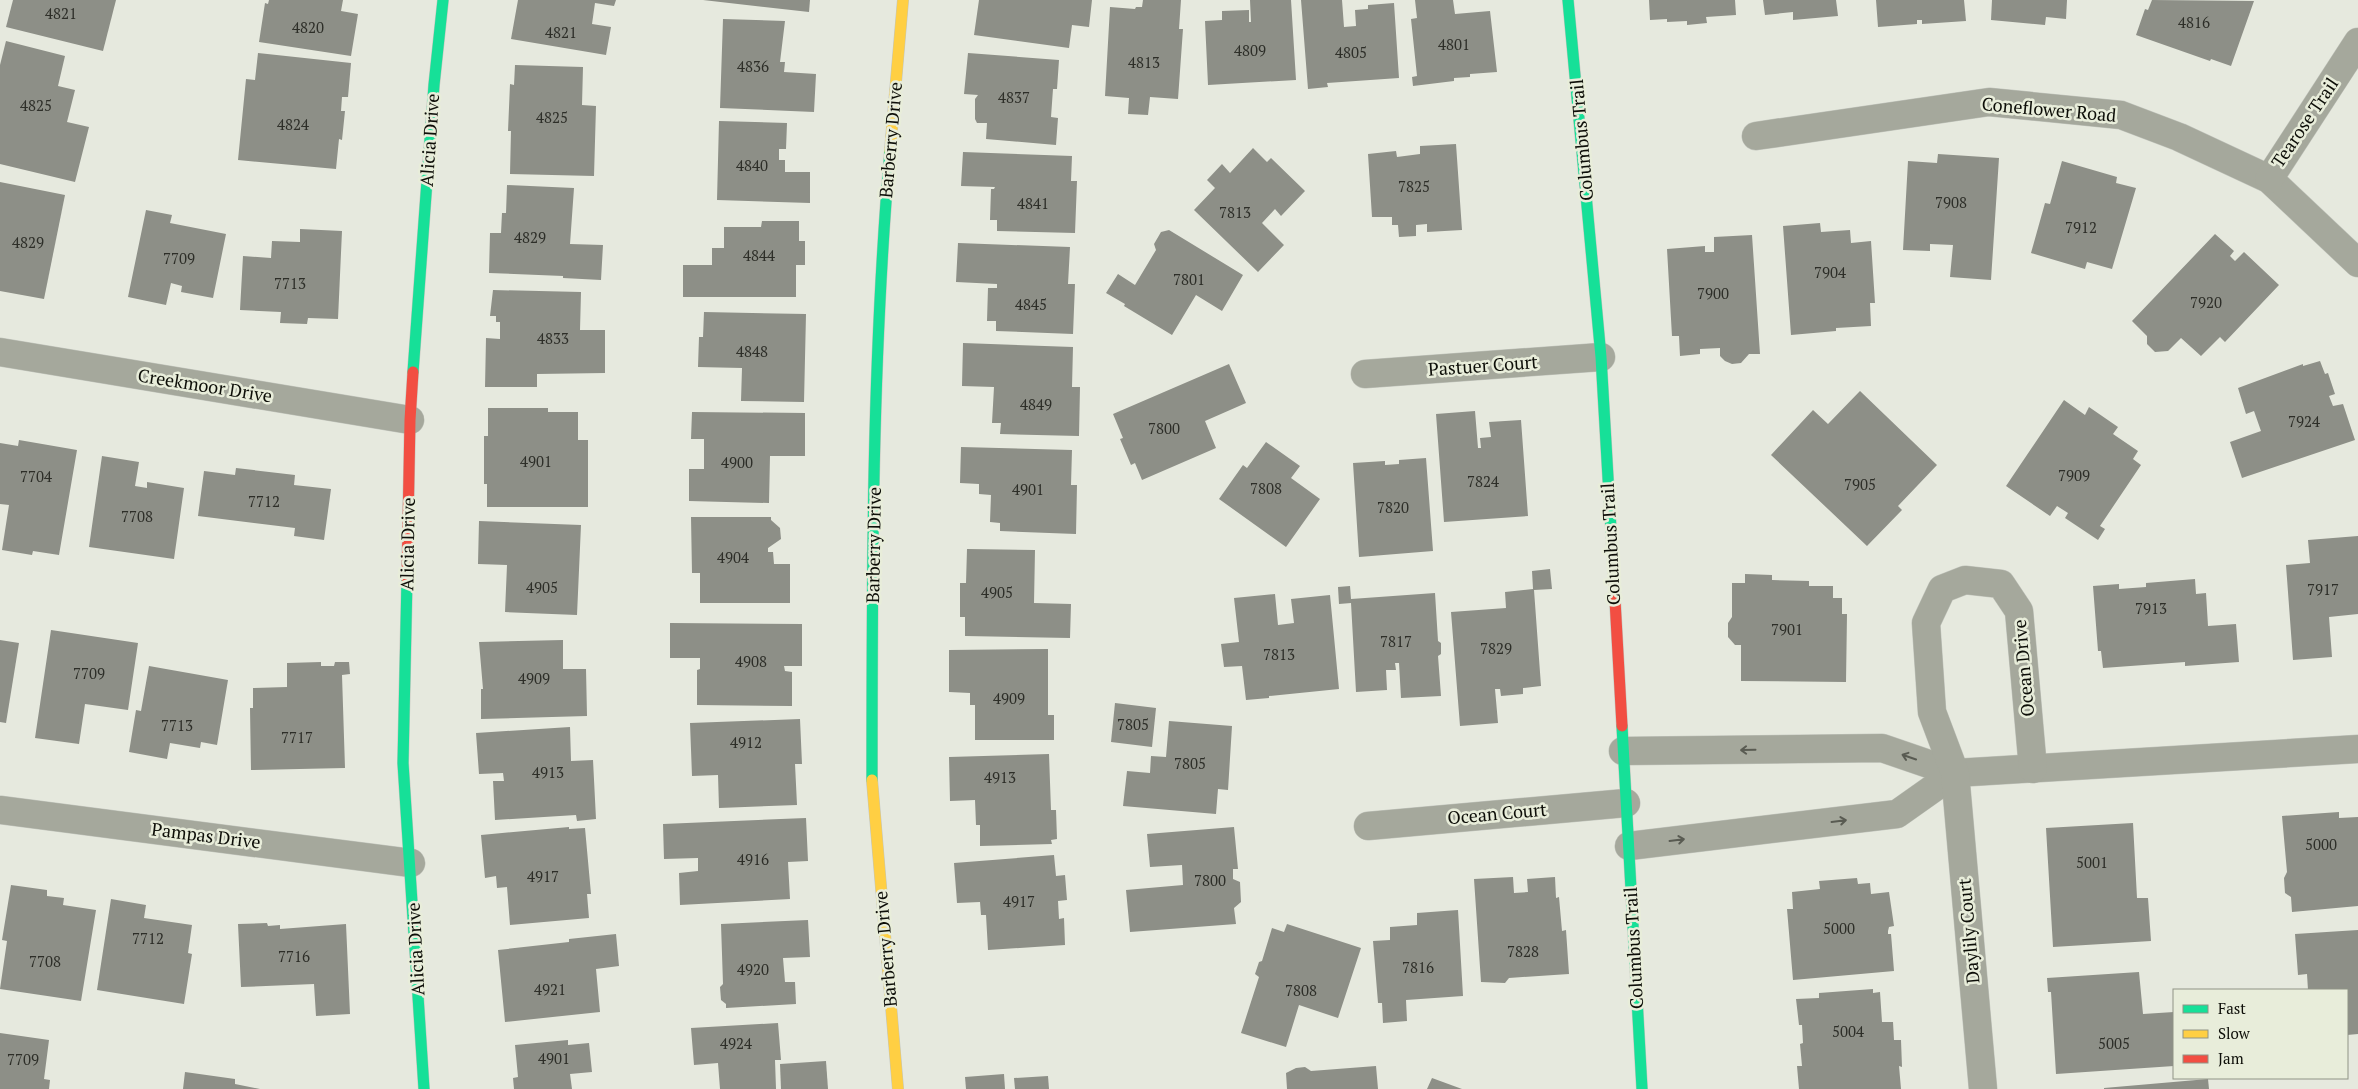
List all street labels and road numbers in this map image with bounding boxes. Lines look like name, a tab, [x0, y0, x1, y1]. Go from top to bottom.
street label: Tearose Trail	[2265, 73, 2343, 172]
street label: Columbus Trail	[1564, 78, 1598, 202]
street label: Barberry Drive	[873, 81, 907, 199]
street label: Coneflower Road	[1981, 91, 2117, 127]
street label: Alicia Drive	[414, 93, 444, 187]
street label: Pastuer Court	[1427, 349, 1539, 381]
street label: Creekmoor Drive	[136, 363, 274, 407]
street label: Columbus Trail	[1595, 482, 1625, 606]
street label: Barberry Drive	[860, 487, 886, 603]
street label: Alicia Drive	[394, 497, 420, 591]
street label: Ocean Drive	[2007, 618, 2039, 718]
street label: Ocean Court	[1446, 797, 1548, 829]
street label: Pampas Drive	[150, 816, 262, 854]
street label: Daylily Court	[1951, 877, 1985, 985]
street label: Columbus Trail	[1618, 886, 1648, 1010]
street label: Barberry Drive	[868, 890, 902, 1008]
street label: Alicia Drive	[401, 902, 429, 996]

